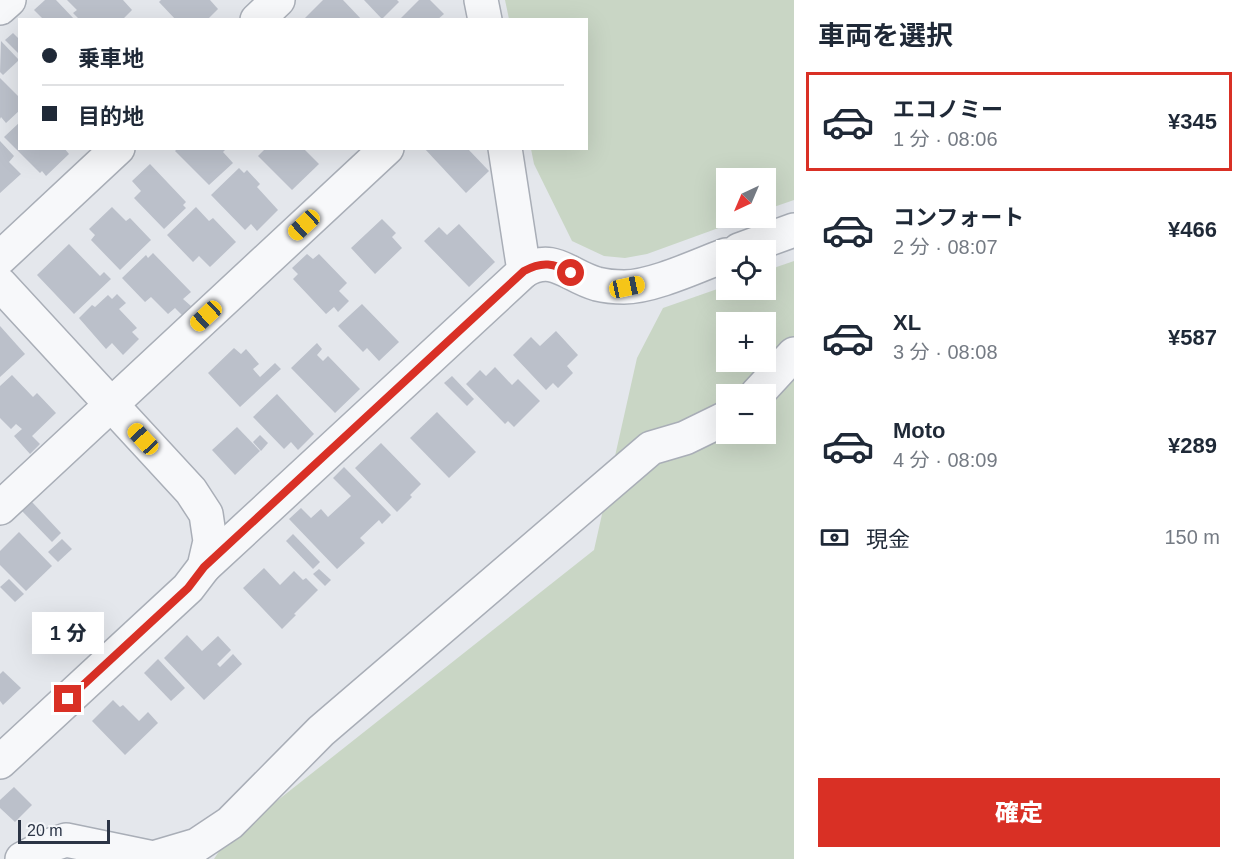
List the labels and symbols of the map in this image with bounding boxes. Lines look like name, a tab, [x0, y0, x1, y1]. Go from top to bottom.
north arrow	[716, 168, 776, 228]
car	[285, 206, 323, 244]
route start	[557, 259, 584, 286]
car	[608, 274, 646, 300]
car	[187, 297, 225, 335]
car	[124, 420, 162, 458]
callout: 1 分	[32, 612, 104, 654]
route end	[54, 685, 81, 712]
scale bar	[18, 817, 110, 844]

